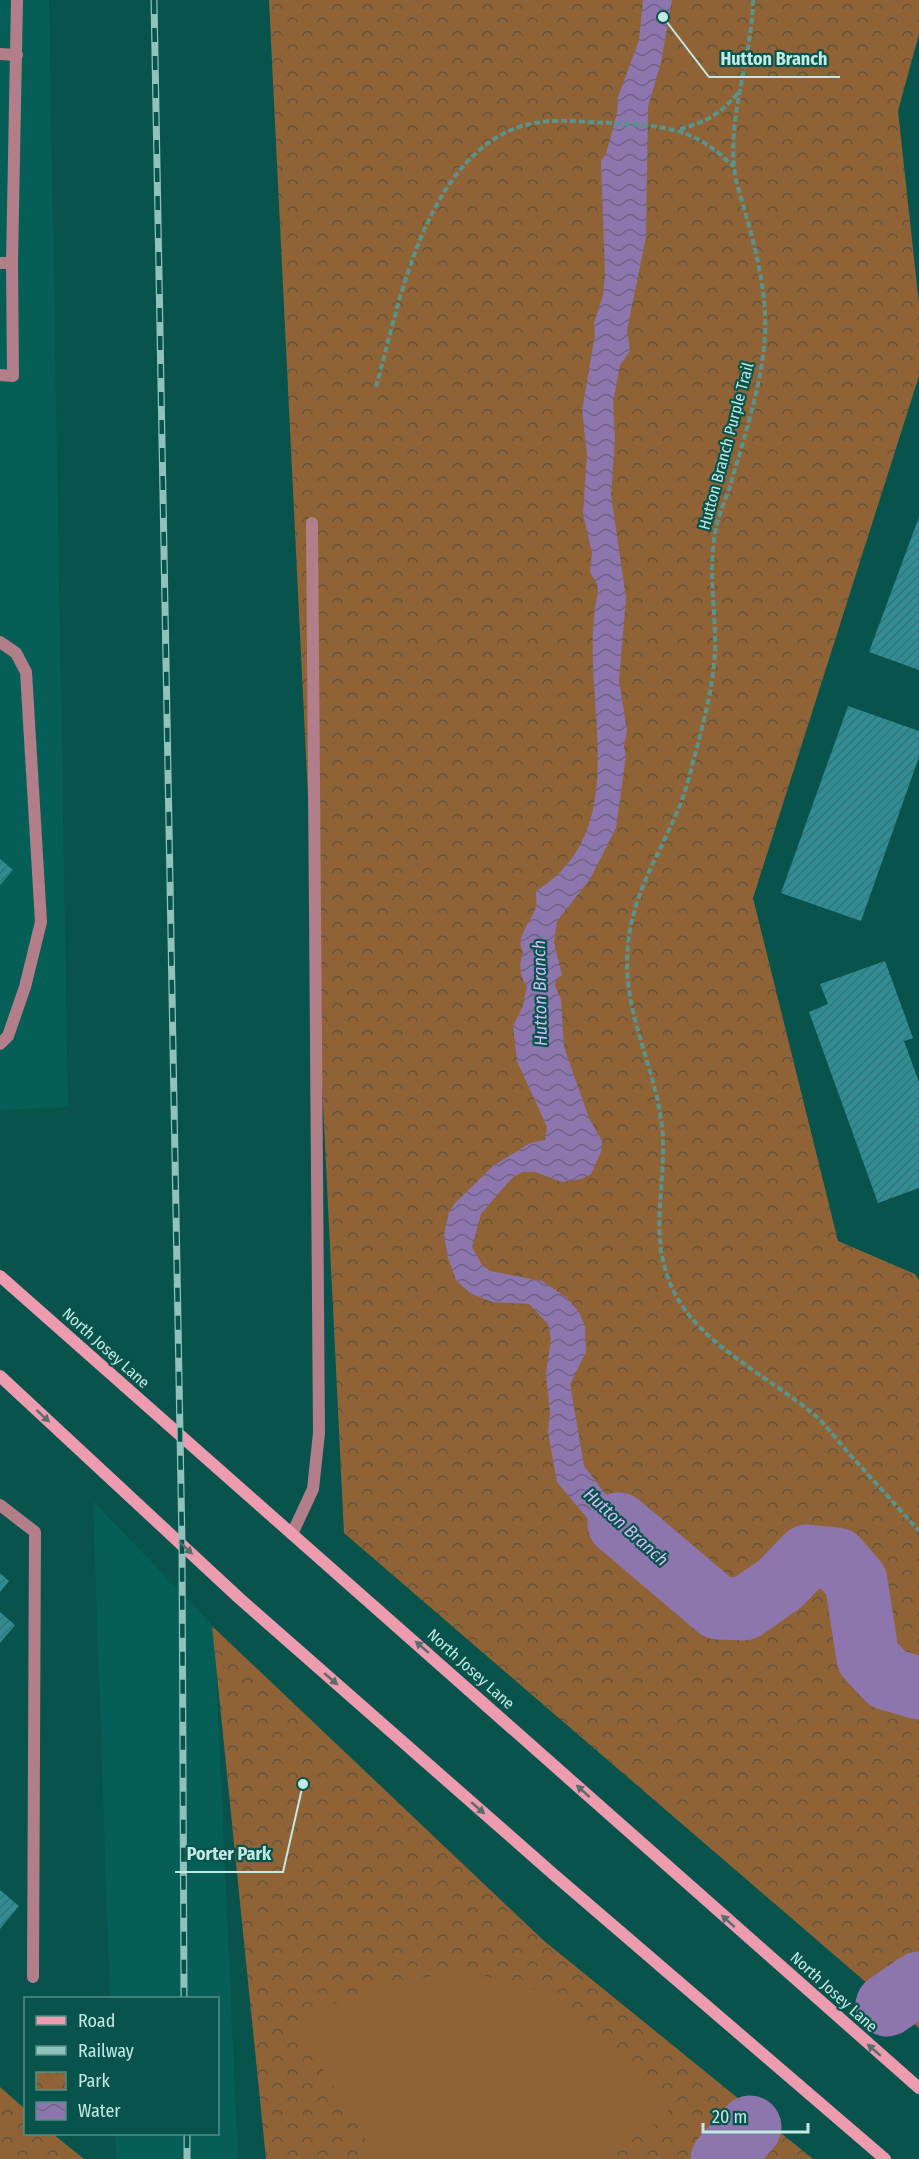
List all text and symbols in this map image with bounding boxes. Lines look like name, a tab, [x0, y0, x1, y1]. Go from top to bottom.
callout: Hutton Branch	[709, 41, 840, 77]
text: Hutton Branch	[720, 48, 828, 70]
street label: Hutton Branch Purple Trail	[695, 360, 757, 532]
water label: Hutton Branch	[528, 940, 552, 1046]
street label: North Josey Lane	[59, 1304, 154, 1392]
one-way arrow	[35, 1409, 50, 1422]
water label: Hutton Branch	[579, 1483, 673, 1571]
one-way arrow	[179, 1541, 194, 1555]
street label: North Josey Lane	[424, 1625, 519, 1713]
one-way arrow	[415, 1641, 430, 1654]
one-way arrow	[323, 1672, 338, 1685]
one-way arrow	[575, 1784, 590, 1798]
one-way arrow	[470, 1801, 485, 1814]
callout: Porter Park	[175, 1836, 283, 1872]
text: Porter Park	[187, 1843, 272, 1865]
one-way arrow	[721, 1914, 736, 1928]
street label: North Josey Lane	[787, 1948, 882, 2036]
legend	[24, 1997, 219, 2135]
text: Road	[78, 2010, 115, 2032]
text: Railway	[78, 2040, 134, 2062]
one-way arrow	[867, 2044, 882, 2057]
text: Park	[78, 2070, 111, 2092]
scale bar	[703, 2096, 808, 2134]
text: Water	[78, 2100, 121, 2122]
text: 20 m	[712, 2106, 747, 2128]

